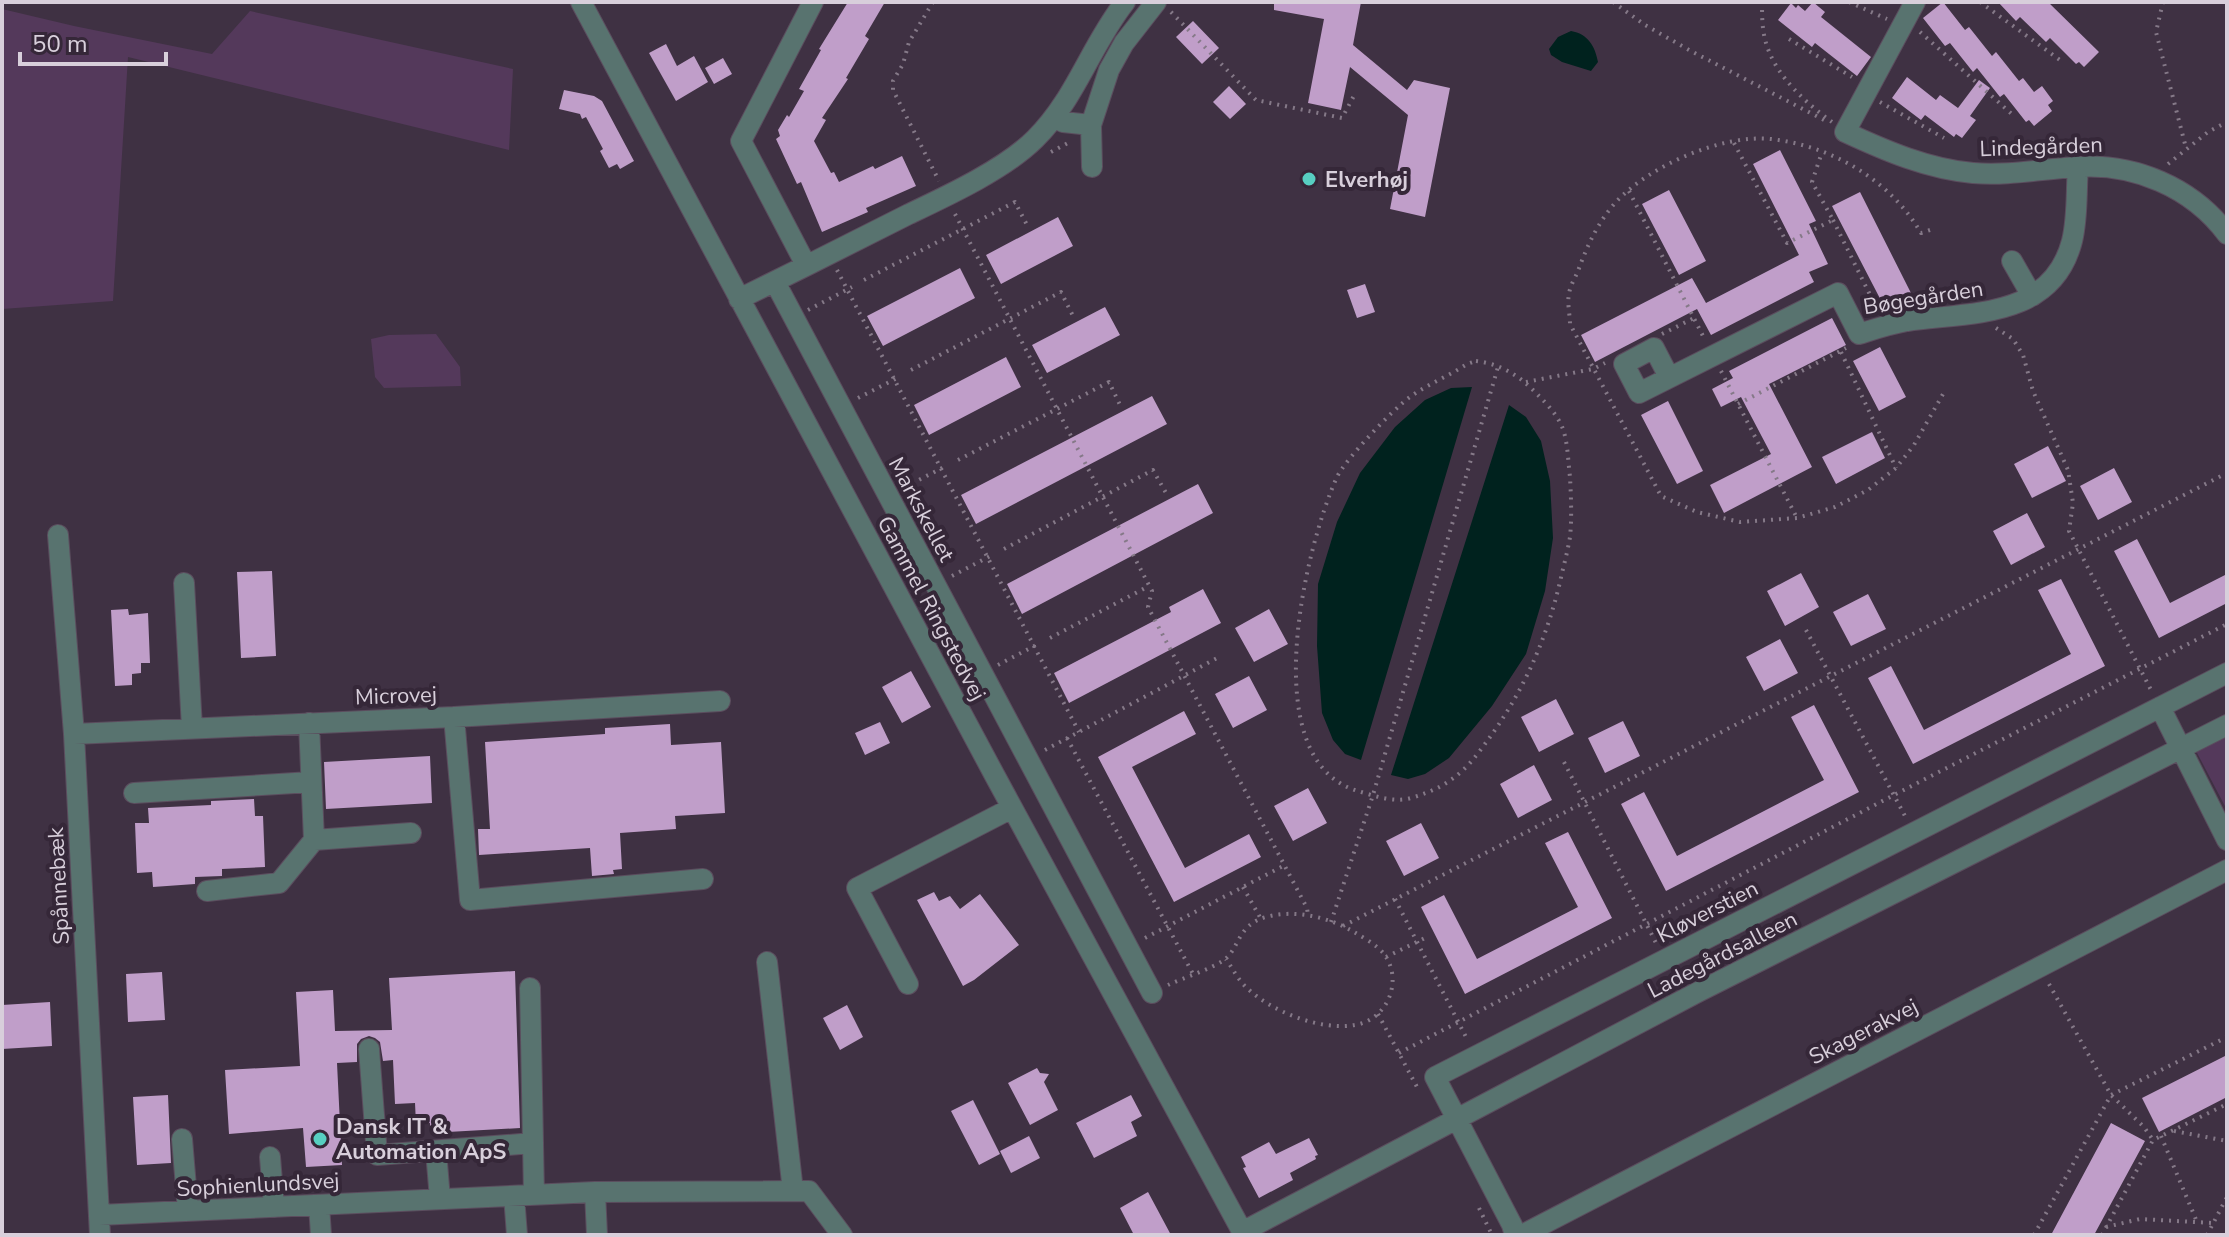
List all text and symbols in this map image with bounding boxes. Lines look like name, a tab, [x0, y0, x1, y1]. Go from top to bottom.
scale bar	[20, 16, 166, 66]
text: 50 m	[32, 28, 88, 60]
street label: Lindegården	[1979, 130, 2103, 164]
place label: Elverhøj	[1325, 165, 1408, 195]
marker: Elverhøj	[1300, 170, 1318, 188]
street label: Bøgegården	[1861, 274, 1985, 322]
street label: Markskellet	[881, 452, 961, 567]
street label: Gammel Ringstedvej	[870, 511, 992, 706]
street label: Microvej	[355, 680, 438, 712]
street label: Spånnebæk	[41, 826, 77, 945]
street label: Kløverstien	[1651, 873, 1763, 950]
street label: Ladegårdsalleen	[1642, 904, 1802, 1006]
street label: Skagerakvej	[1804, 992, 1923, 1072]
place label: Dansk IT & Automation ApS	[336, 1112, 507, 1167]
marker: Dansk IT & Automation ApS	[311, 1130, 329, 1148]
street label: Sophienlundsvej	[176, 1166, 340, 1204]

